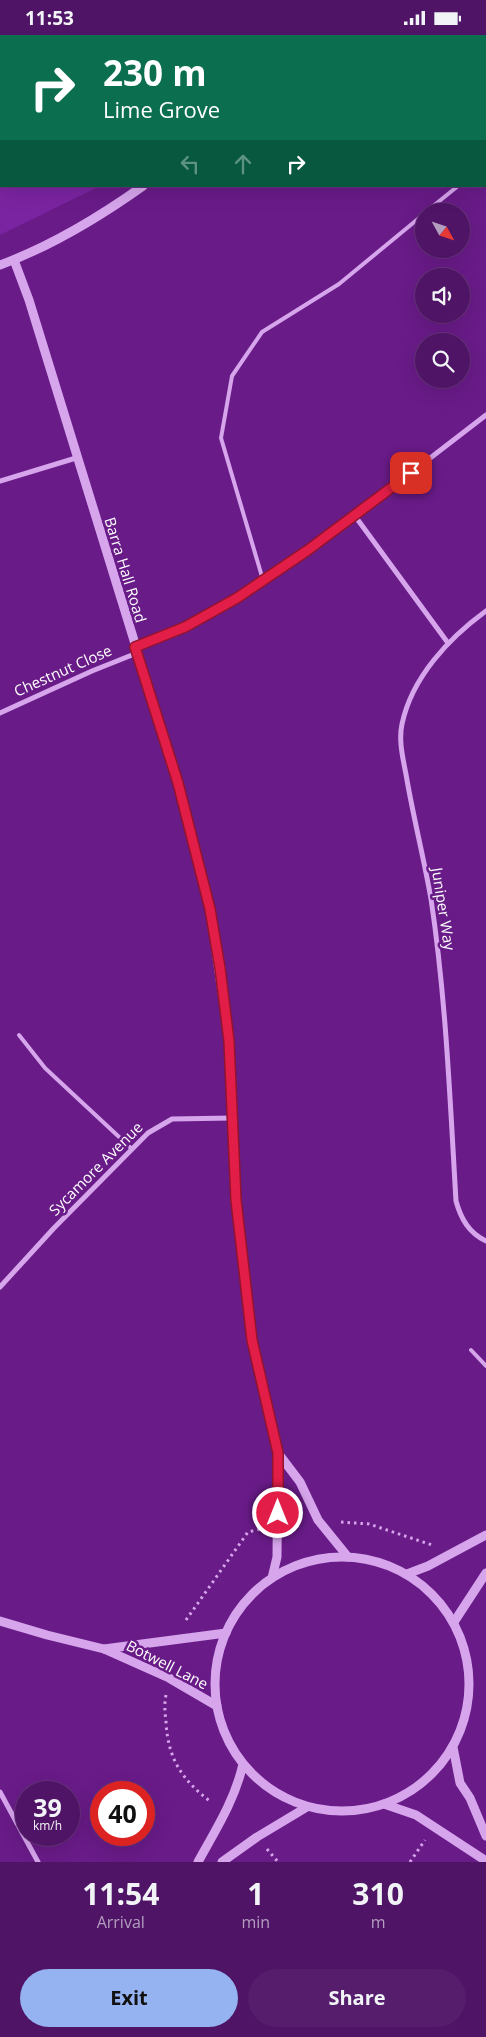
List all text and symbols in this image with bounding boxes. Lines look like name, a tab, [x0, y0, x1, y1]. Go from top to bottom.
text: 11:53	[25, 5, 74, 31]
text: 230 m	[103, 49, 207, 96]
icon: right	[20, 55, 85, 120]
text: Lime Grove	[103, 94, 220, 124]
icon: left	[176, 150, 204, 178]
icon: ahead	[229, 150, 257, 178]
icon: right	[282, 150, 310, 178]
north arrow	[415, 203, 470, 257]
map controls	[415, 203, 470, 388]
button: sound	[415, 268, 470, 323]
button: search	[415, 333, 470, 388]
pin	[390, 452, 432, 494]
icon: arrive	[397, 459, 425, 487]
street label: Barra Hall Road	[100, 515, 151, 625]
street label: Chestnut Close	[11, 640, 115, 701]
street label: Juniper Way	[427, 864, 460, 952]
street label: Sycamore Avenue	[44, 1117, 147, 1220]
position arrow	[251, 1486, 303, 1538]
street label: Botwell Lane	[123, 1635, 212, 1693]
speed limit sign: 40	[90, 1781, 155, 1846]
text: 39	[33, 1790, 62, 1824]
text: km/h	[33, 1817, 62, 1834]
text: 11:54	[82, 1873, 159, 1914]
text: 1	[247, 1873, 264, 1914]
text: 310	[352, 1873, 404, 1914]
text: Arrival	[97, 1911, 145, 1933]
text: min	[242, 1911, 270, 1933]
text: m	[371, 1911, 386, 1933]
button: Exit	[20, 1969, 238, 2027]
button: Share	[248, 1969, 466, 2027]

